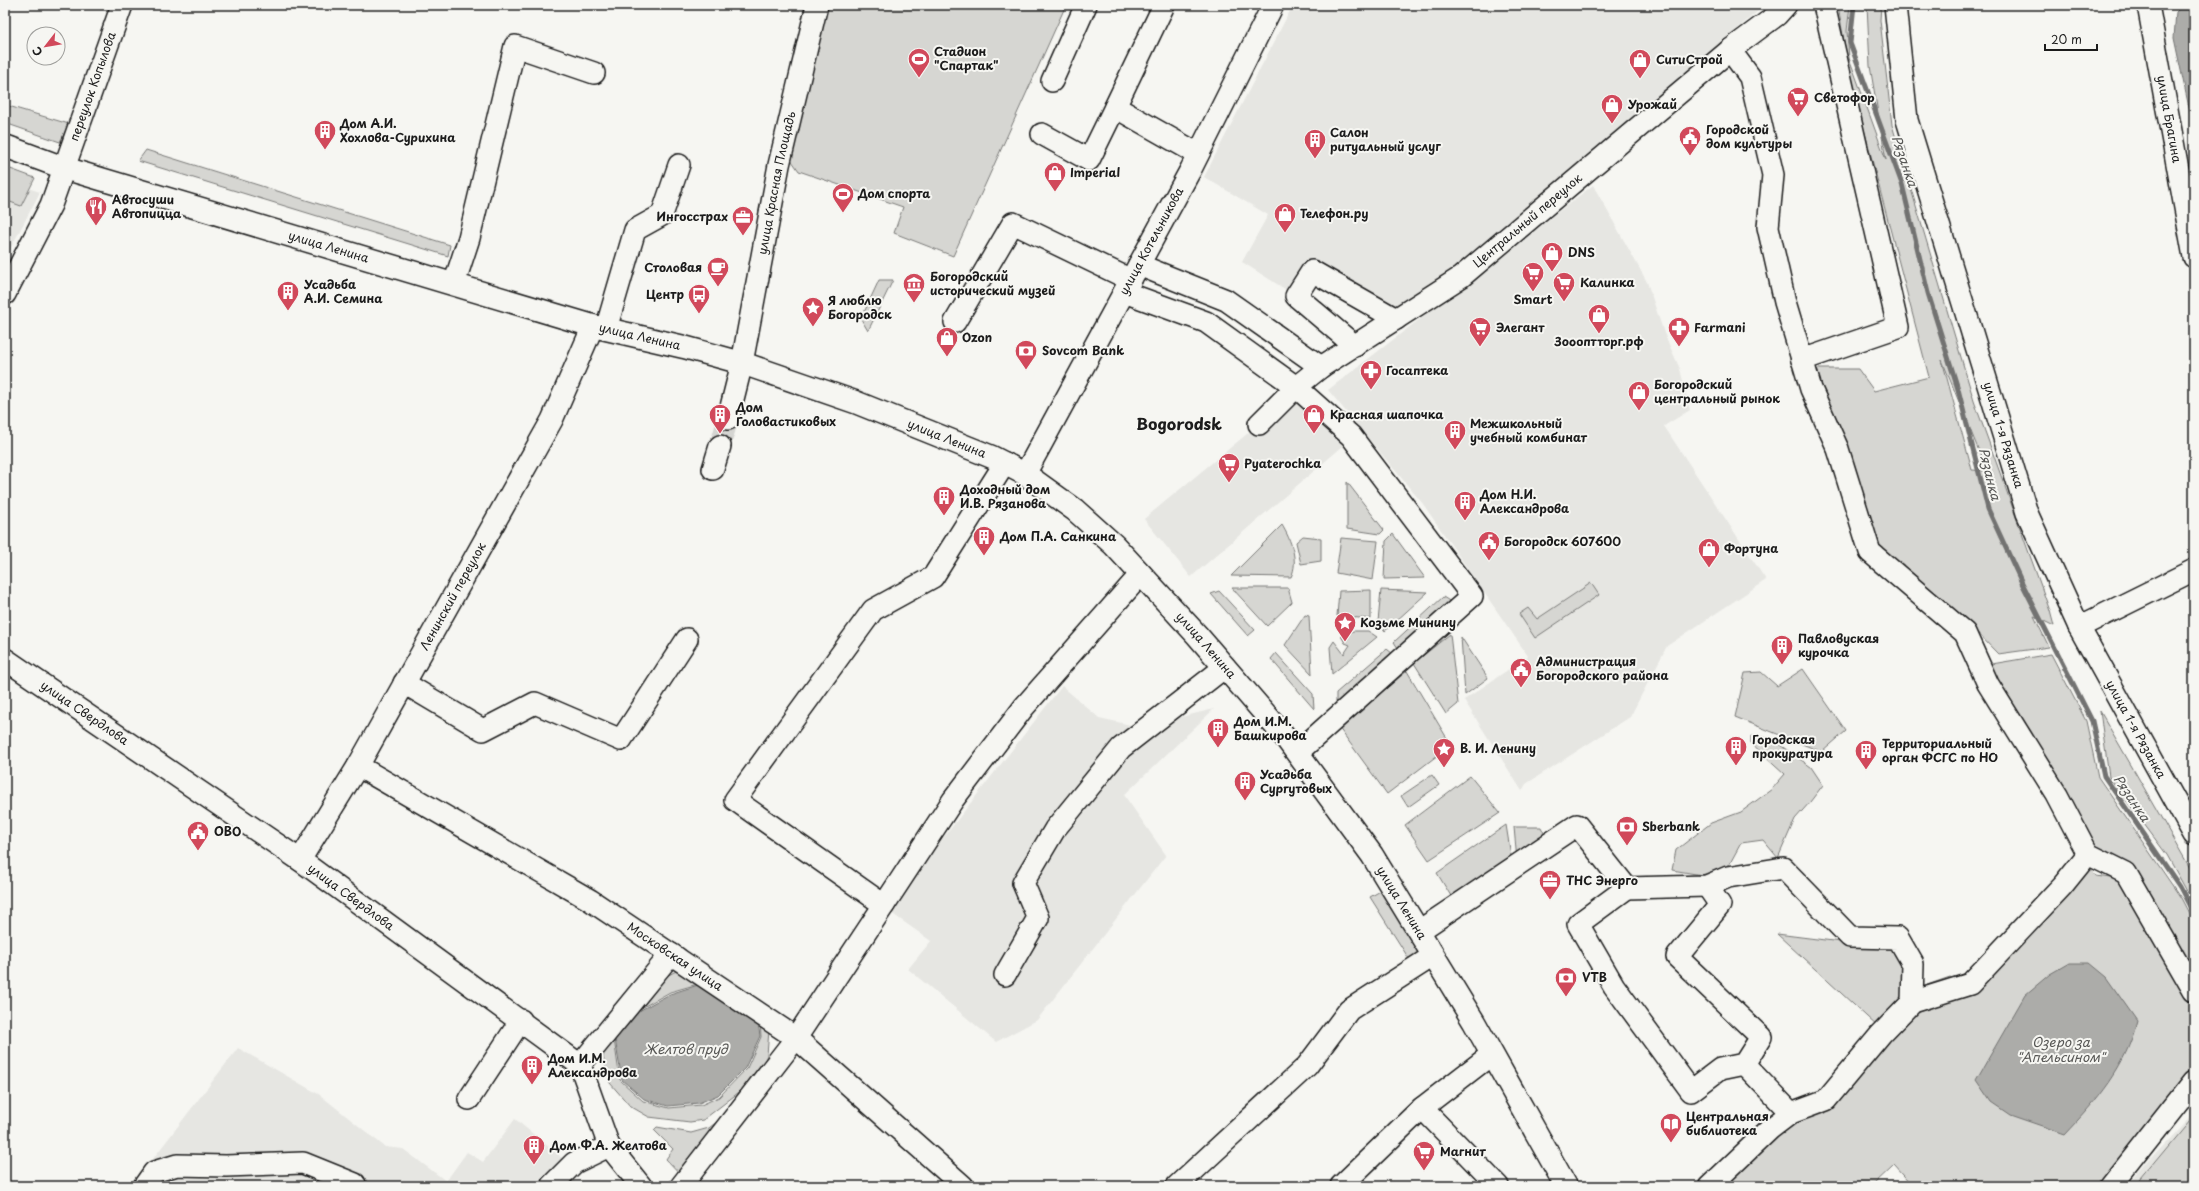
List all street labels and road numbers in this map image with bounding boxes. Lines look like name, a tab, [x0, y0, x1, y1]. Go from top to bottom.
street label: переулок Копылова	[64, 28, 120, 143]
street label: улица Брагина	[2153, 74, 2187, 165]
street label: улица Красная Площадь	[752, 109, 799, 256]
street label: Центральный переулок	[1469, 168, 1586, 271]
street label: улица Котельникова	[1114, 183, 1188, 298]
street label: улица Ленина	[286, 225, 372, 267]
street label: улица Ленина	[597, 318, 683, 354]
street label: улица 1-я Рязанка	[1980, 380, 2026, 490]
street label: улица Ленина	[905, 414, 990, 462]
street label: Ленинский переулок	[415, 538, 490, 653]
street label: улица Ленина	[1172, 608, 1241, 682]
street label: улица Свердлова	[37, 676, 133, 749]
street label: улица 1-я Рязанка	[2102, 677, 2171, 782]
street label: улица Свердлова	[304, 859, 399, 934]
street label: улица Ленина	[1373, 862, 1432, 943]
street label: Московская улица	[624, 917, 727, 995]

